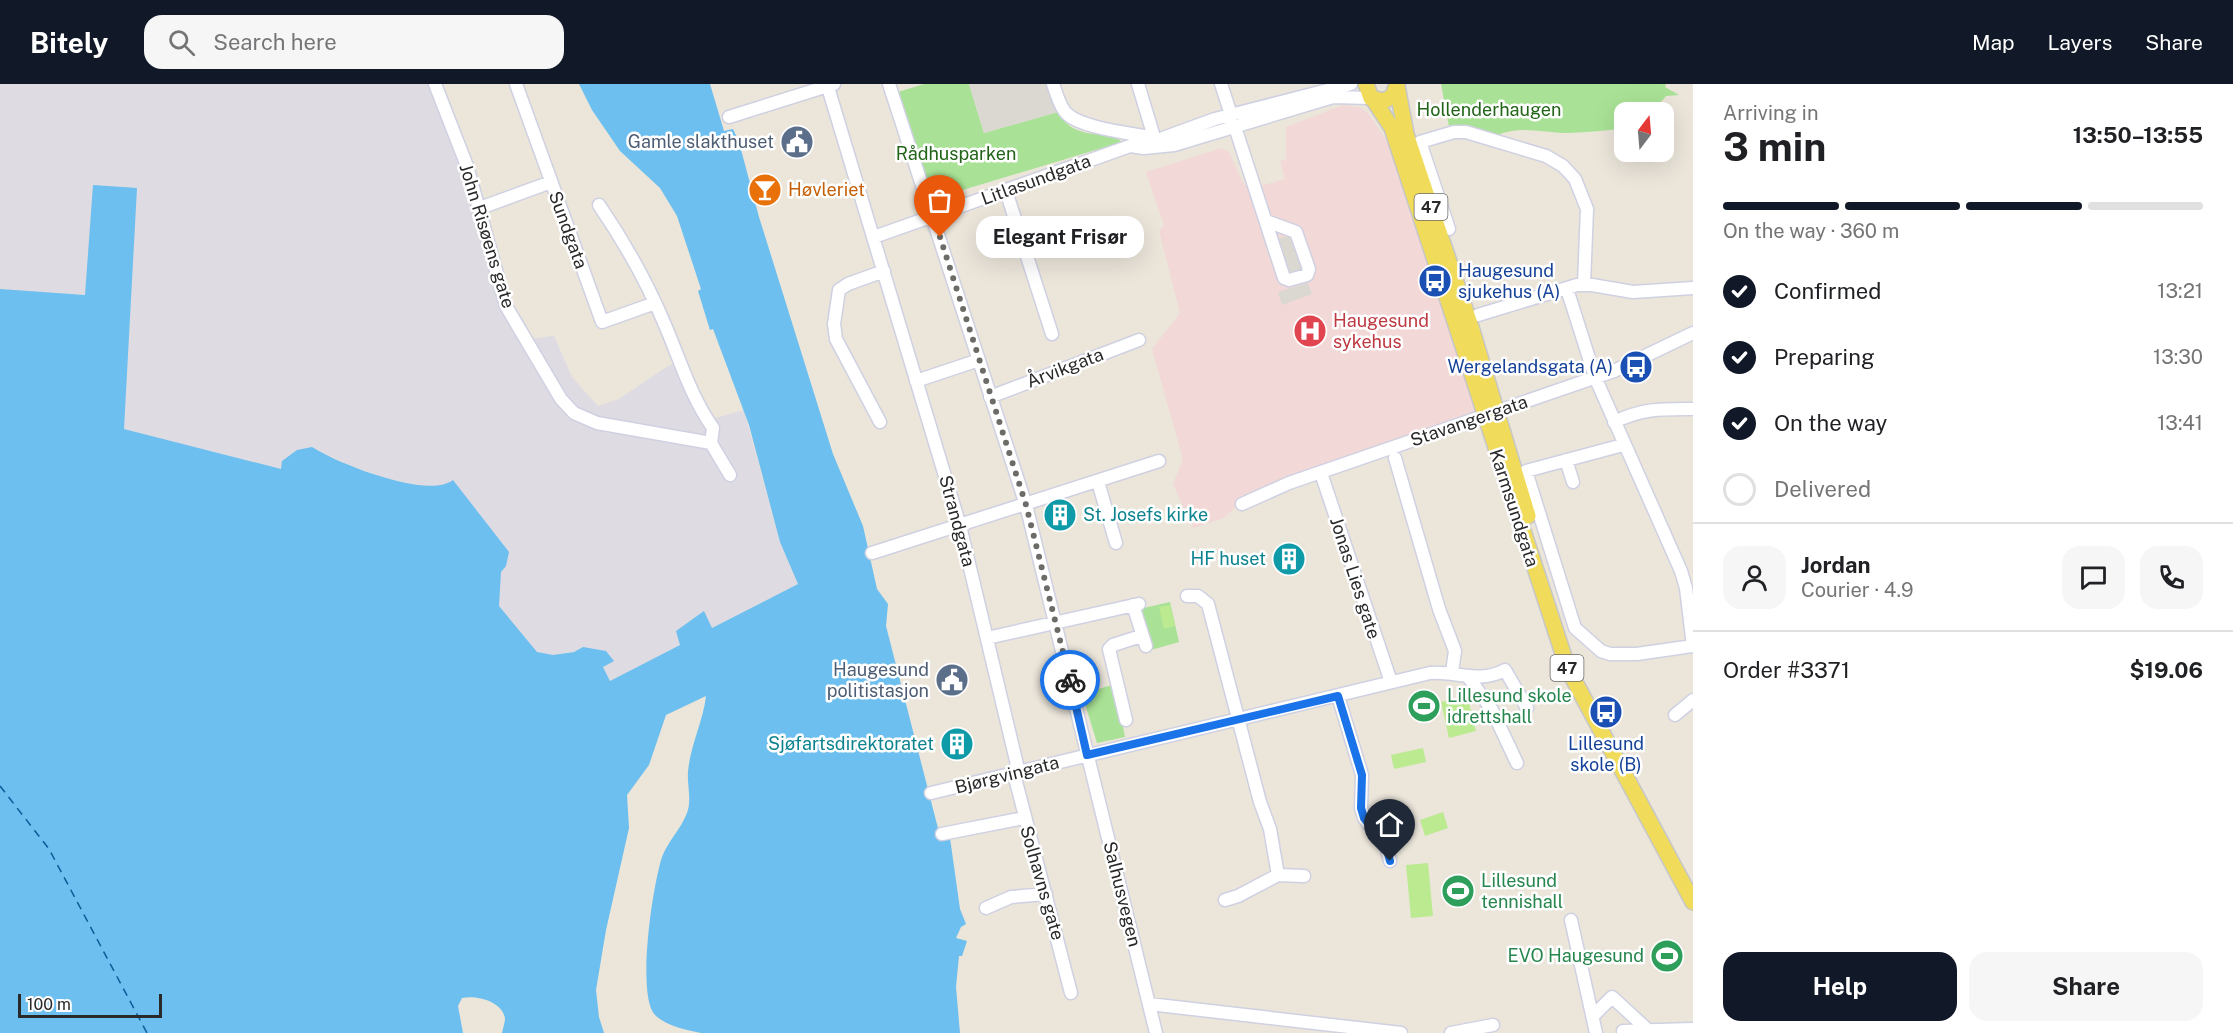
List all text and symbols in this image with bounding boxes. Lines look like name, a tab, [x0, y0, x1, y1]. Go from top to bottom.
search box	[144, 15, 564, 69]
text: Bitely	[30, 26, 108, 59]
icon: search	[165, 26, 198, 59]
text: Search here	[213, 29, 337, 55]
text: Map	[1972, 30, 2015, 55]
text: Layers	[2048, 30, 2112, 55]
text: Share	[2145, 30, 2203, 55]
park label: Hollenderhaugen	[1417, 99, 1561, 120]
text: Arriving in	[1723, 101, 1818, 125]
north arrow	[1614, 102, 1674, 162]
map controls	[1614, 102, 1674, 162]
text: 13:50–13:55	[2073, 122, 2203, 148]
public building icon: Gamle slakthuset	[779, 124, 815, 160]
text: 3 min	[1723, 124, 1826, 170]
place label: Gamle slakthuset	[628, 131, 774, 152]
park label: Rådhusparken	[896, 143, 1016, 164]
street label: Litlasundgata	[978, 150, 1094, 209]
street label: John Risøens gate	[456, 161, 519, 311]
bar icon: Høvleriet	[747, 172, 783, 208]
pin	[914, 175, 965, 237]
place label: Høvleriet	[788, 179, 865, 200]
icon: bag	[923, 184, 956, 217]
street label: Sundgata	[545, 188, 592, 272]
road number: 47	[1414, 194, 1448, 220]
callout: Elegant Frisør	[976, 216, 1144, 258]
text: On the way · 360 m	[1723, 219, 1899, 243]
text: Elegant Frisør	[993, 225, 1127, 249]
place label: Haugesund sjukehus (A)	[1458, 260, 1560, 302]
bus stop icon: Haugesund sjukehus (A)	[1417, 263, 1453, 299]
icon: check	[1723, 275, 1756, 308]
text: Confirmed	[1774, 278, 1881, 304]
text: 13:21	[2157, 279, 2203, 303]
place label: Haugesund sykehus	[1333, 310, 1429, 352]
hospital icon: Haugesund sykehus	[1292, 313, 1328, 349]
street label: Årvikgata	[1023, 341, 1106, 392]
icon: check	[1723, 341, 1756, 374]
text: Preparing	[1774, 344, 1875, 370]
text: 13:30	[2153, 345, 2203, 369]
bus stop icon: Wergelandsgata (A)	[1618, 349, 1654, 385]
place label: Wergelandsgata (A)	[1448, 356, 1613, 377]
street label: Stavangergata	[1407, 391, 1530, 450]
icon: check	[1723, 407, 1756, 440]
text: On the way	[1774, 410, 1887, 436]
text: 13:41	[2157, 411, 2203, 435]
street label: Karmsundgata	[1486, 446, 1543, 569]
street label: Strandgata	[935, 473, 980, 569]
text: Delivered	[1774, 476, 1871, 502]
building icon: St. Josefs kirke	[1042, 497, 1078, 533]
place label: St. Josefs kirke	[1083, 504, 1208, 525]
street label: Jonas Lies gate	[1326, 514, 1385, 641]
building icon: HF huset	[1271, 541, 1307, 577]
button: person	[1723, 546, 1786, 609]
button: chat	[2062, 546, 2125, 609]
button: phone	[2140, 546, 2203, 609]
place label: HF huset	[1190, 548, 1266, 569]
text: Jordan	[1801, 552, 1870, 578]
text: Courier · 4.9	[1801, 578, 1913, 602]
courier	[1040, 650, 1100, 710]
road number: 47	[1550, 655, 1584, 681]
text: Order #3371	[1723, 657, 1850, 683]
text: $19.06	[2130, 657, 2203, 683]
place label: Haugesund politistasjon	[827, 659, 929, 701]
public building icon: Haugesund politistasjon	[934, 662, 970, 698]
icon: bike	[1054, 664, 1087, 697]
place label: Lillesund skole idrettshall	[1447, 685, 1572, 727]
sports icon: Lillesund skole idrettshall	[1406, 688, 1442, 724]
bus stop icon: Lillesund skole (B)	[1588, 694, 1624, 730]
building icon: Sjøfartsdirektoratet	[939, 726, 975, 762]
place label: Sjøfartsdirektoratet	[768, 733, 934, 754]
place label: Lillesund skole (B)	[1568, 733, 1644, 775]
street label: Bjørgvingata	[953, 751, 1061, 798]
pin	[1364, 799, 1415, 861]
icon: home	[1373, 808, 1406, 841]
street label: Solhavns gate	[1016, 823, 1069, 942]
street label: Salhusvegen	[1099, 839, 1146, 949]
place label: Lillesund tennishall	[1481, 870, 1563, 912]
sports icon: Lillesund tennishall	[1440, 873, 1476, 909]
sports icon: EVO Haugesund	[1649, 938, 1685, 974]
place label: EVO Haugesund	[1507, 945, 1644, 966]
button: Help	[1723, 952, 1957, 1021]
button: Share	[1969, 952, 2203, 1021]
scale bar	[18, 991, 162, 1018]
text: 100 m	[27, 995, 71, 1014]

